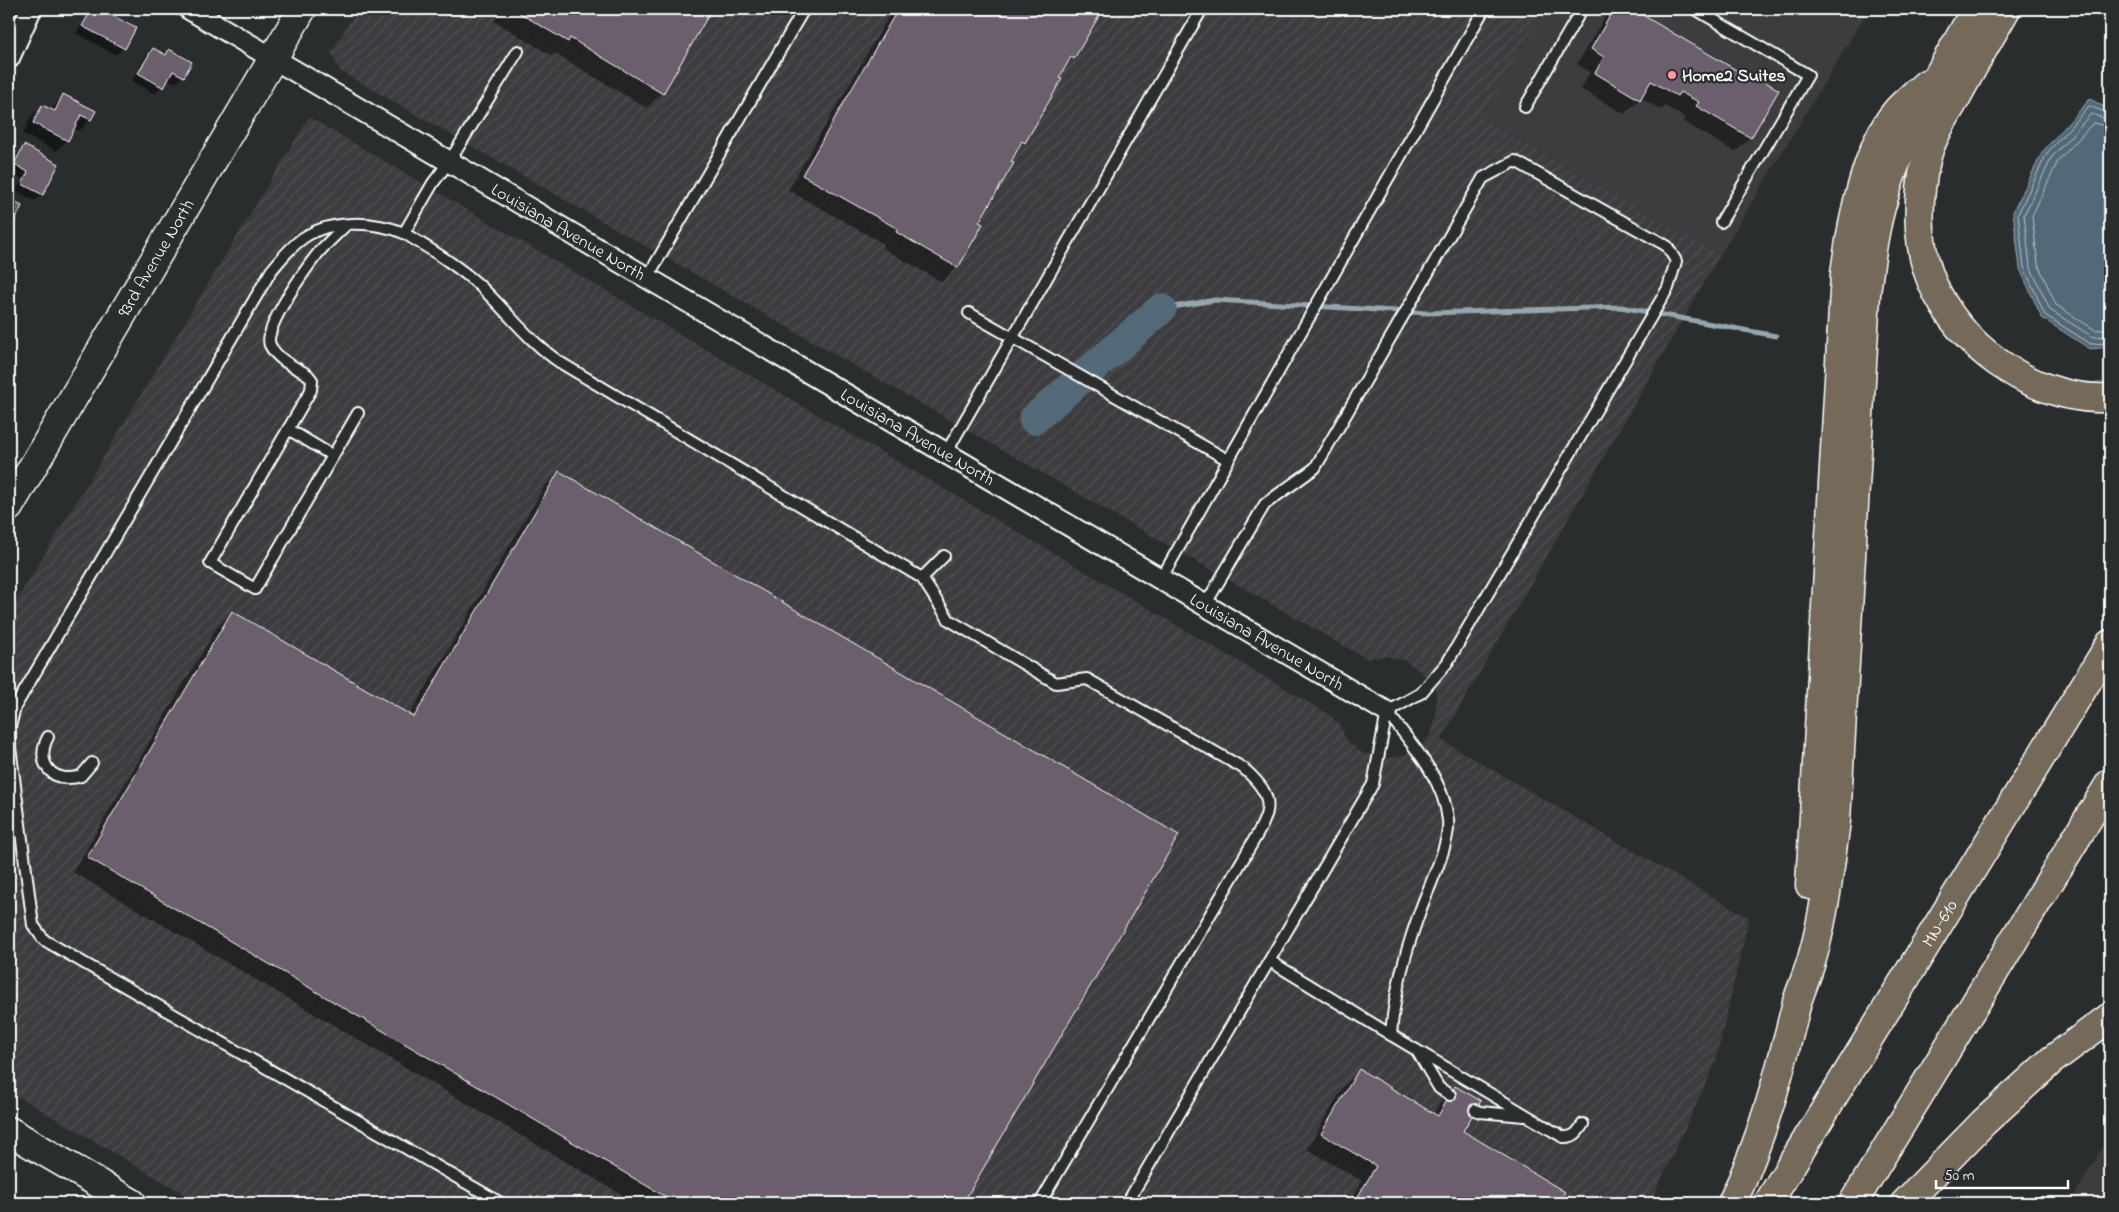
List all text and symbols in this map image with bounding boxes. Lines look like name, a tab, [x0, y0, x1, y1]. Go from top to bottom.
place label: Home2 Suites	[1682, 64, 1786, 90]
marker: Home2 Suites	[1666, 69, 1678, 81]
street label: Louisiana Avenue North	[485, 178, 649, 289]
street label: 93rd Avenue North	[112, 195, 202, 323]
street label: Louisiana Avenue North	[835, 383, 999, 494]
street label: Louisiana Avenue North	[1184, 588, 1348, 699]
street label: MN-610	[1916, 895, 1965, 953]
scale bar	[1936, 1157, 2069, 1189]
text: 50 m	[1944, 1165, 1975, 1187]

